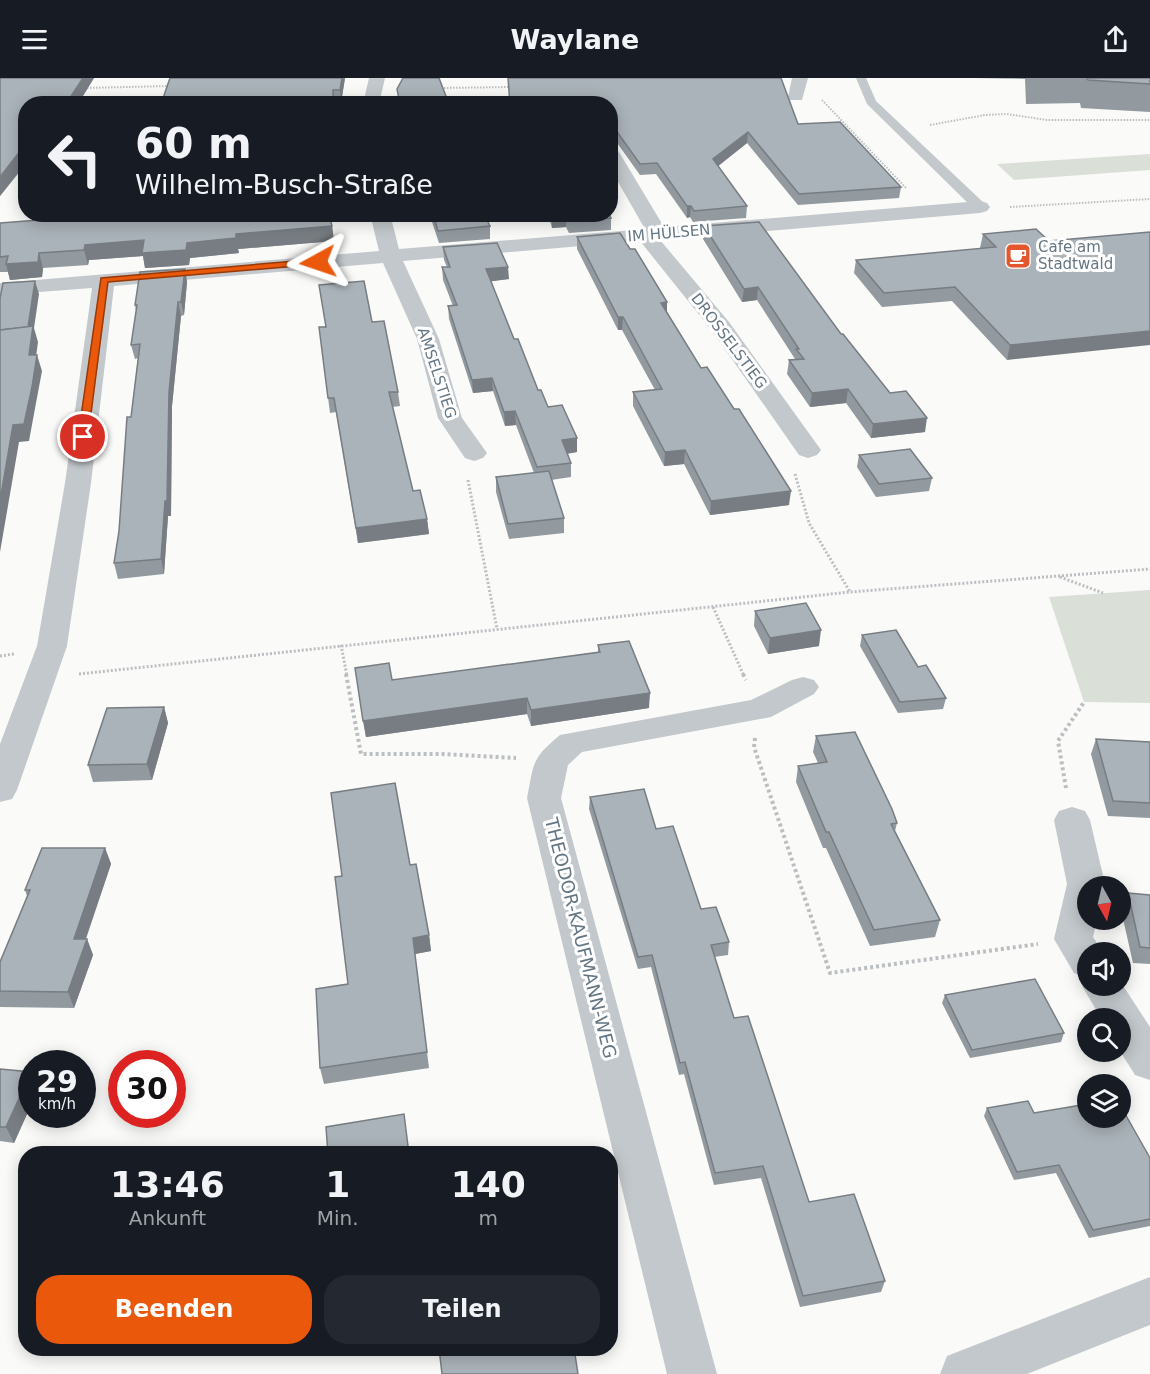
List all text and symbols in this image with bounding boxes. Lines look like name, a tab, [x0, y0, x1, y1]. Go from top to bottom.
icon: menu	[18, 23, 51, 56]
icon: share	[1099, 23, 1132, 56]
text: Waylane	[511, 24, 639, 55]
text: 60 m	[135, 119, 252, 168]
icon: left	[36, 120, 114, 198]
text: Wilhelm-Busch-Straße	[135, 169, 433, 200]
street label: IM HÜLSEN	[627, 219, 711, 246]
position arrow	[286, 230, 350, 294]
place label: Cafe am Stadtwald	[1038, 238, 1113, 273]
cafe icon: Cafe am Stadtwald	[1003, 241, 1033, 271]
street label: DROSSELSTIEG	[687, 290, 771, 392]
street label: AMSELSTIEG	[414, 325, 460, 421]
pin	[57, 411, 108, 462]
icon: arrive	[66, 420, 99, 453]
street label: THEODOR-KAUFMANN-WEG	[541, 814, 621, 1061]
north arrow	[1077, 876, 1131, 930]
map controls	[1077, 876, 1131, 1128]
button: sound	[1077, 942, 1131, 996]
button: search	[1077, 1008, 1131, 1062]
speed limit sign: 30	[108, 1050, 186, 1128]
text: 29	[36, 1064, 78, 1099]
button: layers	[1077, 1074, 1131, 1128]
text: km/h	[38, 1095, 76, 1113]
text: 13:46	[110, 1164, 225, 1205]
text: 1	[325, 1164, 350, 1205]
text: 140	[451, 1164, 526, 1205]
text: Ankunft	[129, 1206, 206, 1230]
text: Min.	[317, 1206, 359, 1230]
text: m	[479, 1206, 498, 1230]
button: Beenden	[36, 1275, 312, 1344]
button: Teilen	[324, 1275, 600, 1344]

